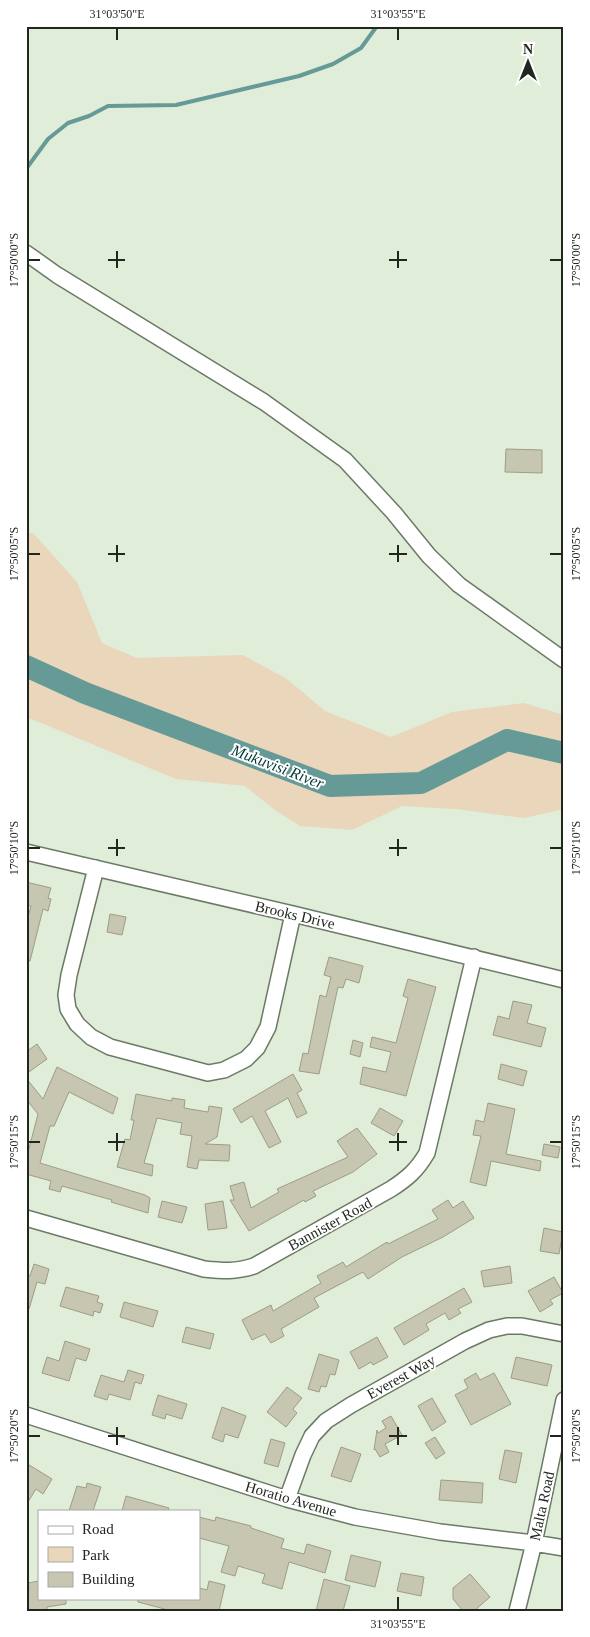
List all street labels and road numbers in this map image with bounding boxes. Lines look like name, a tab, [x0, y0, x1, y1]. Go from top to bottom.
street label: Brooks Drive	[254, 898, 337, 932]
street label: Bannister Road	[285, 1194, 375, 1254]
street label: Everest Way	[364, 1351, 438, 1402]
street label: Malta Road	[527, 1469, 557, 1542]
street label: Horatio Avenue	[243, 1478, 339, 1520]

